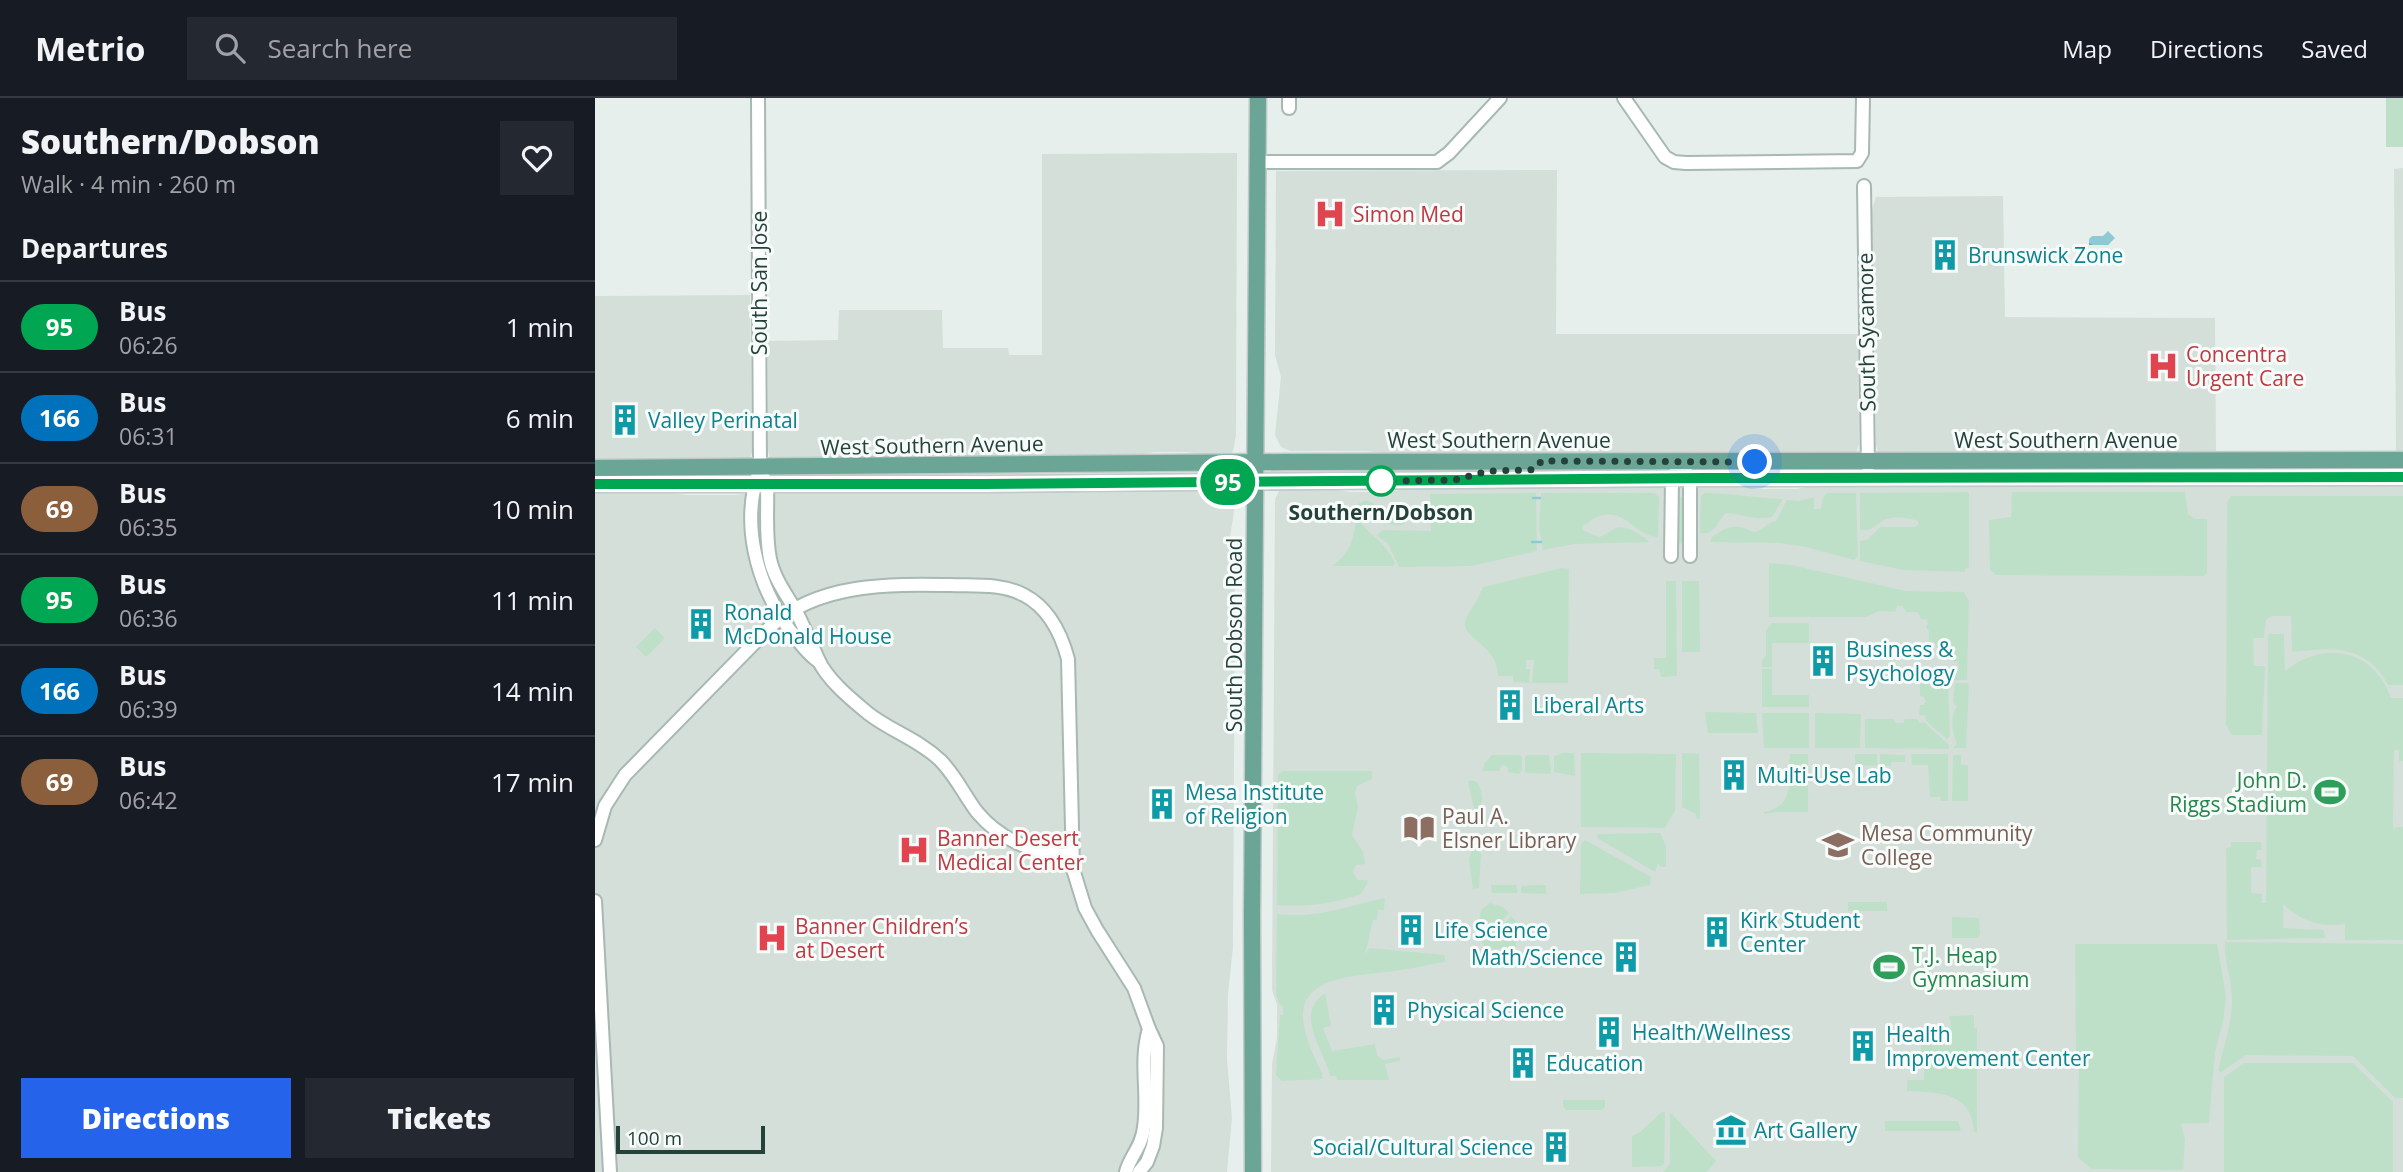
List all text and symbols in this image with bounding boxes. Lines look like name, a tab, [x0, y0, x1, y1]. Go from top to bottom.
search box	[187, 17, 677, 80]
text: Metrio	[35, 26, 145, 71]
icon: search	[211, 29, 249, 67]
text: Search here	[267, 30, 412, 66]
text: Map	[2062, 32, 2112, 65]
text: Directions	[2150, 32, 2263, 65]
text: Saved	[2301, 32, 2368, 65]
text: Southern/Dobson	[21, 119, 320, 164]
button: heart	[500, 121, 574, 195]
text: Walk · 4 min · 260 m	[21, 168, 236, 200]
hospital icon: Simon Med	[1313, 197, 1347, 231]
place label: Simon Med	[1353, 200, 1464, 228]
street label: South San Jose	[745, 211, 773, 355]
text: Departures	[21, 230, 168, 266]
building icon: Brunswick Zone	[1928, 238, 1962, 272]
place label: Brunswick Zone	[1968, 241, 2123, 269]
street label: South Sycamore	[1851, 252, 1881, 412]
text: Bus	[119, 293, 166, 329]
text: 1 min	[506, 309, 574, 345]
text: 95	[46, 310, 73, 343]
text: 06:26	[119, 329, 178, 361]
place label: Concentra Urgent Care	[2186, 340, 2304, 392]
hospital icon: Concentra Urgent Care	[2146, 349, 2180, 383]
text: Bus	[119, 384, 166, 420]
text: 6 min	[506, 400, 574, 436]
text: 166	[39, 401, 80, 434]
building icon: Valley Perinatal	[608, 403, 642, 437]
place label: Valley Perinatal	[648, 406, 798, 434]
text: 06:31	[119, 420, 178, 452]
street label: West Southern Avenue	[1387, 426, 1611, 454]
street label: West Southern Avenue	[1954, 426, 2178, 454]
street label: West Southern Avenue	[820, 429, 1044, 461]
your location	[1737, 444, 1772, 479]
line badge: 95	[1197, 459, 1259, 505]
text: 95	[1214, 465, 1242, 498]
marker: Southern/Dobson	[1366, 466, 1396, 496]
text: Bus	[119, 475, 166, 511]
text: 10 min	[491, 491, 574, 527]
text: 69	[46, 492, 73, 525]
place label: Southern/Dobson	[1289, 498, 1473, 526]
text: 06:35	[119, 511, 178, 543]
street label: South Dobson Road	[1220, 538, 1248, 732]
text: Bus	[119, 566, 166, 602]
text: 11 min	[491, 582, 574, 618]
text: 95	[46, 583, 73, 616]
place label: Ronald McDonald House	[724, 598, 892, 650]
text: 06:36	[119, 602, 178, 634]
building icon: Ronald McDonald House	[684, 607, 718, 641]
place label: Business & Psychology	[1846, 635, 1955, 687]
building icon: Business & Psychology	[1806, 644, 1840, 678]
text: Bus	[119, 657, 166, 693]
text: 14 min	[491, 673, 574, 709]
text: 166	[39, 674, 80, 707]
building icon: Liberal Arts	[1493, 688, 1527, 722]
place label: Liberal Arts	[1533, 691, 1644, 719]
text: 06:39	[119, 693, 178, 725]
text: Bus	[119, 748, 166, 784]
building icon: Multi-Use Lab	[1717, 758, 1751, 792]
place label: Multi-Use Lab	[1757, 761, 1892, 789]
text: 17 min	[491, 764, 574, 800]
text: 69	[46, 765, 73, 798]
place label: John D. Riggs Stadium	[2169, 766, 2307, 818]
sports icon: John D. Riggs Stadium	[2313, 775, 2347, 809]
place label: Mesa Institute of Religion	[1185, 778, 1324, 830]
text: 06:42	[119, 784, 178, 816]
building icon: Mesa Institute of Religion	[1145, 787, 1179, 821]
place label: Paul A. Elsner Library	[1442, 802, 1577, 854]
library icon: Paul A. Elsner Library	[1402, 811, 1436, 845]
place label: Mesa Community College	[1861, 819, 2033, 871]
place label: Banner Desert Medical Center	[937, 824, 1084, 876]
school or university icon: Mesa Community College	[1821, 828, 1855, 862]
hospital icon: Banner Desert Medical Center	[897, 833, 931, 867]
place label: Kirk Student Center	[1740, 906, 1860, 958]
place label: Banner Children’s at Desert	[795, 912, 968, 964]
building icon: Life Science	[1394, 913, 1428, 947]
building icon: Kirk Student Center	[1700, 915, 1734, 949]
place label: Life Science	[1434, 916, 1548, 944]
hospital icon: Banner Children’s at Desert	[755, 921, 789, 955]
building icon: Math/Science	[1609, 940, 1643, 974]
place label: T.J. Heap Gymnasium	[1912, 941, 2029, 993]
place label: Math/Science	[1471, 943, 1603, 971]
sports icon: T.J. Heap Gymnasium	[1872, 950, 1906, 984]
building icon: Physical Science	[1367, 993, 1401, 1027]
place label: Physical Science	[1407, 996, 1564, 1024]
building icon: Health/Wellness	[1592, 1015, 1626, 1049]
place label: Health/Wellness	[1632, 1018, 1791, 1046]
place label: Health Improvement Center	[1886, 1020, 2091, 1072]
building icon: Health Improvement Center	[1846, 1029, 1880, 1063]
building icon: Education	[1506, 1046, 1540, 1080]
place label: Education	[1546, 1049, 1643, 1077]
button: Directions	[21, 1078, 291, 1158]
button: Tickets	[305, 1078, 574, 1158]
museum icon: Art Gallery	[1714, 1113, 1748, 1147]
place label: Art Gallery	[1754, 1116, 1858, 1144]
scale bar	[616, 1123, 765, 1155]
text: 100 m	[627, 1125, 682, 1151]
building icon: Social/Cultural Science	[1539, 1130, 1573, 1164]
place label: Social/Cultural Science	[1313, 1133, 1533, 1161]

